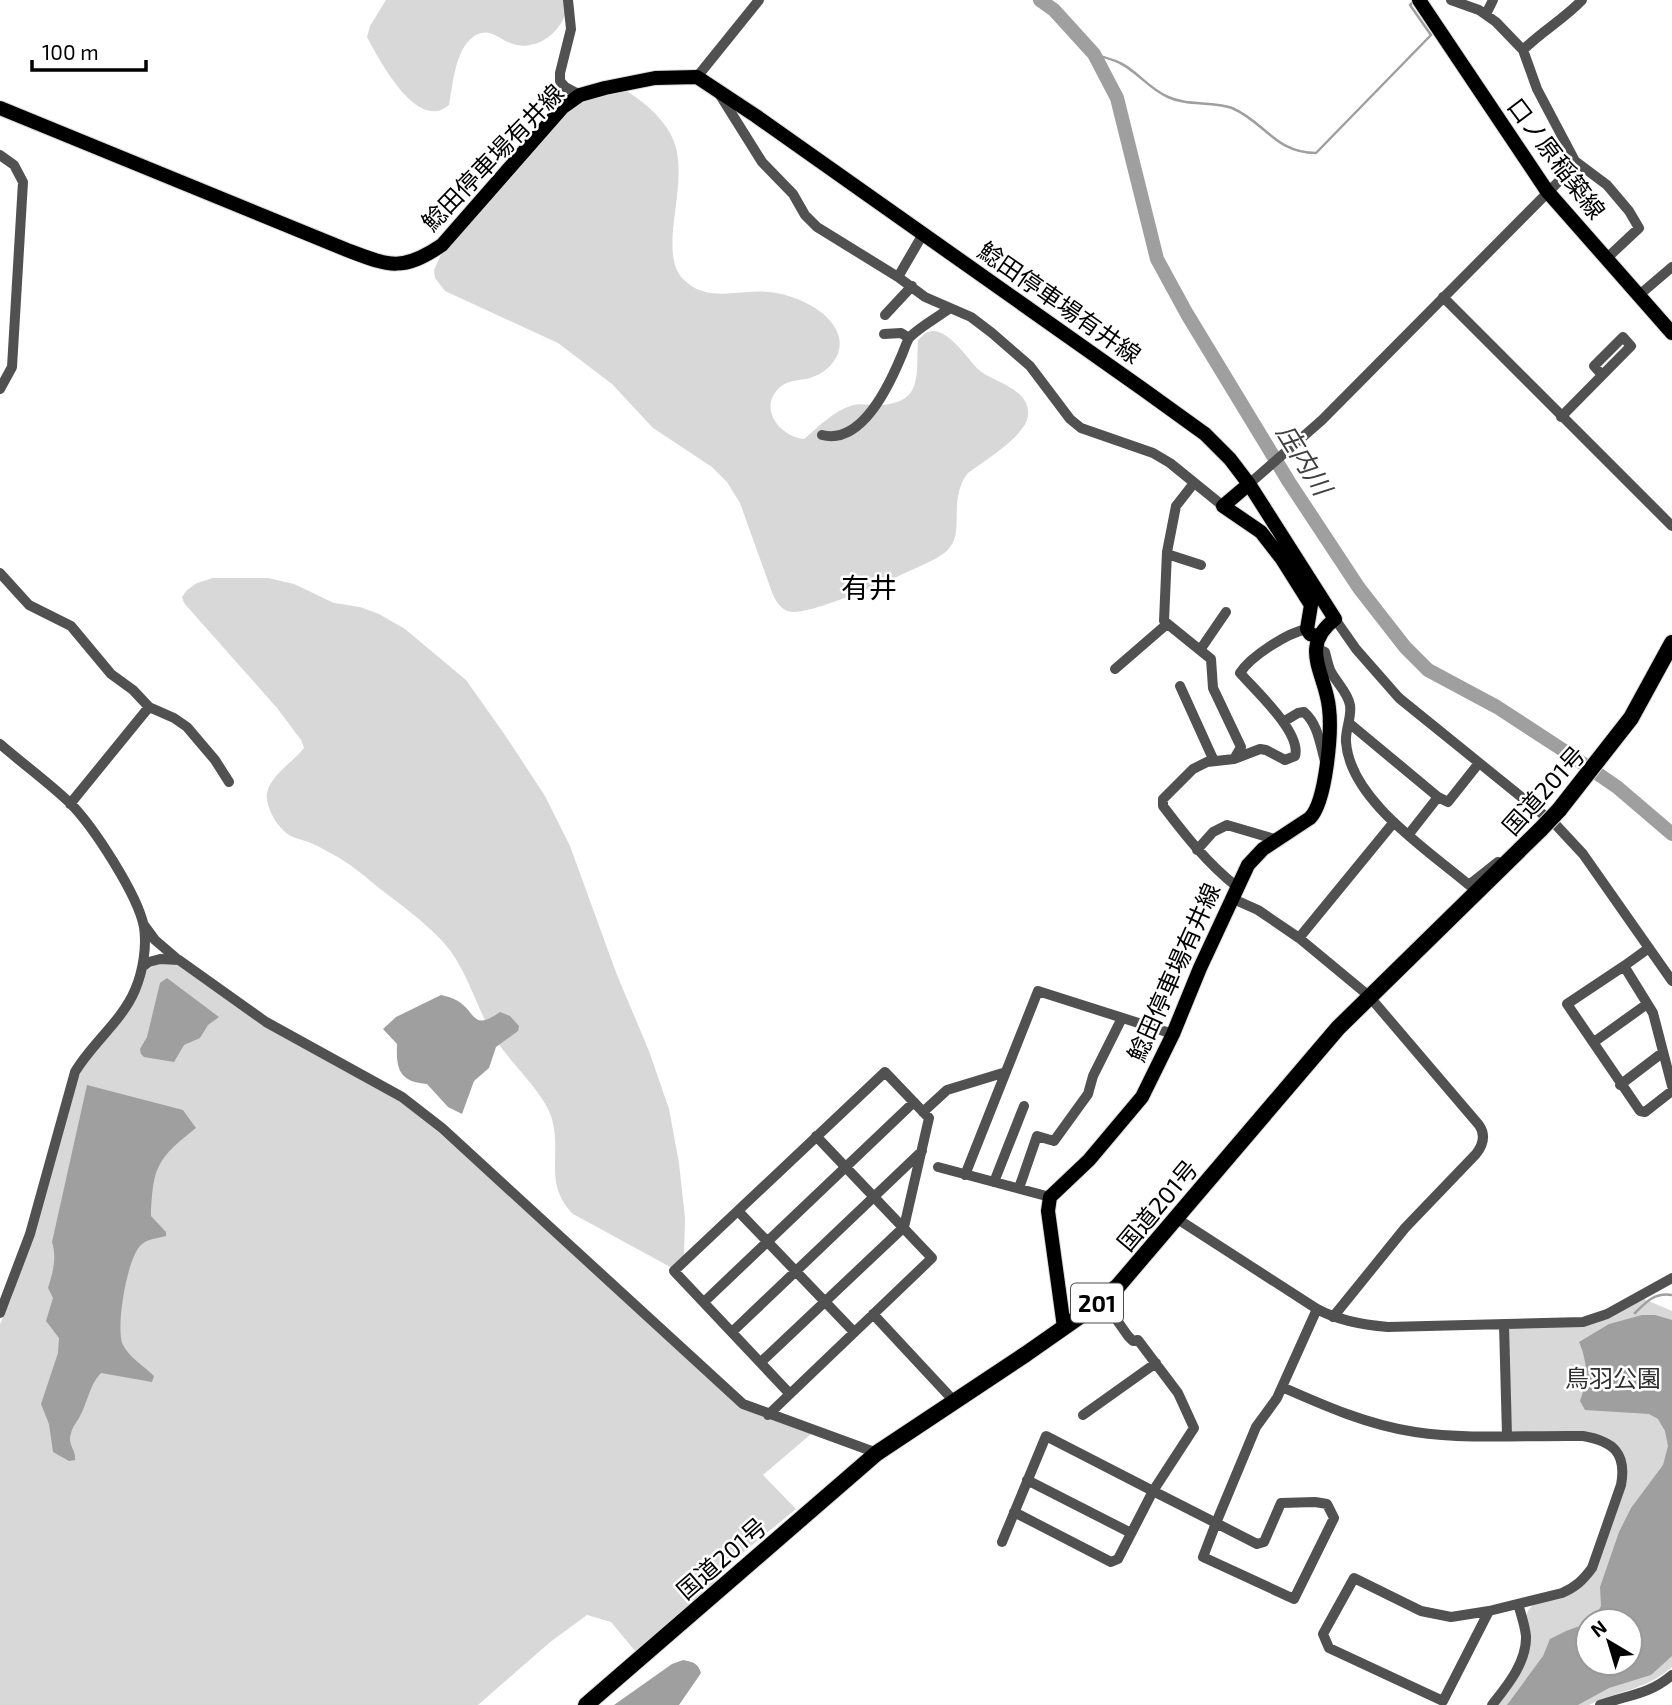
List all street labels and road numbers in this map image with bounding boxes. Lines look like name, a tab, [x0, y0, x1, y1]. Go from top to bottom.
street label: 鯰田停車場有井線	[415, 78, 569, 236]
street label: 口ノ原稲築線	[1502, 92, 1612, 224]
street label: 鯰田停車場有井線	[973, 235, 1147, 369]
street label: 国道201号	[1496, 740, 1590, 840]
street label: 鯰田停車場有井線	[1121, 878, 1225, 1066]
street label: 国道201号	[1111, 1154, 1203, 1256]
road number: 201	[1071, 1284, 1123, 1322]
street label: 国道201号	[670, 1511, 772, 1605]

